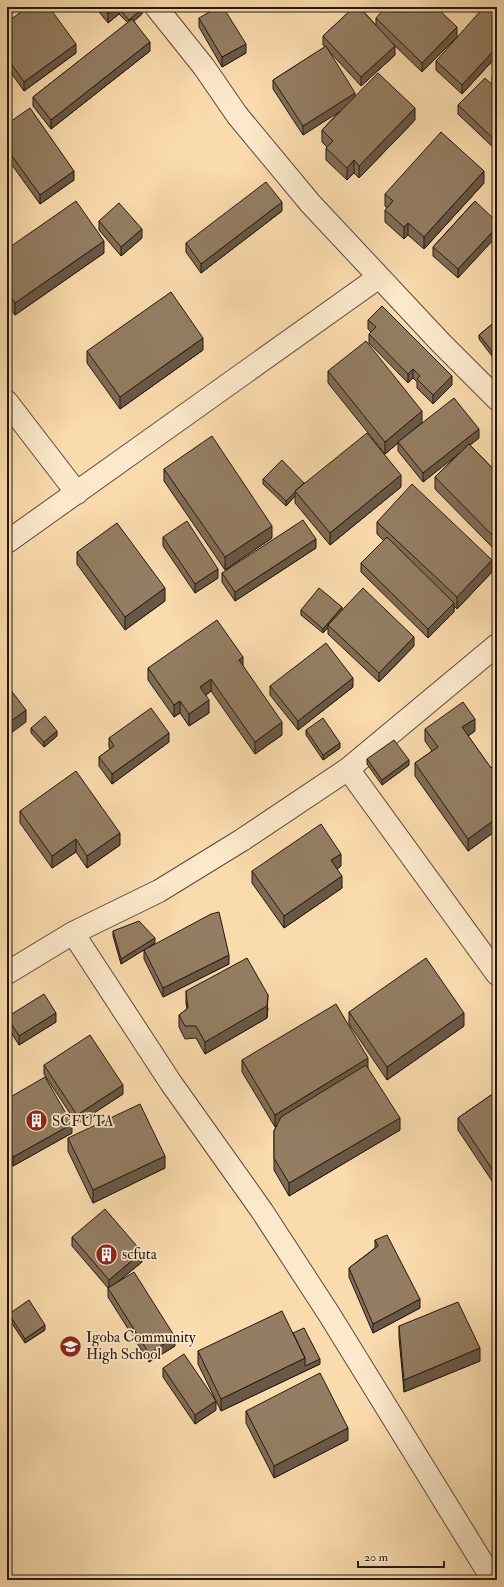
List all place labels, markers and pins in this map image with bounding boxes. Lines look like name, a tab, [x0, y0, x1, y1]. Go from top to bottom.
building icon: SCFUTA	[23, 1108, 49, 1134]
place label: SCFUTA	[52, 1112, 114, 1131]
building icon: scfuta	[94, 1241, 120, 1267]
place label: scfuta	[122, 1245, 158, 1264]
place label: Igoba Community High School	[86, 1328, 196, 1364]
school or university icon: Igoba Community High School	[58, 1333, 84, 1359]

